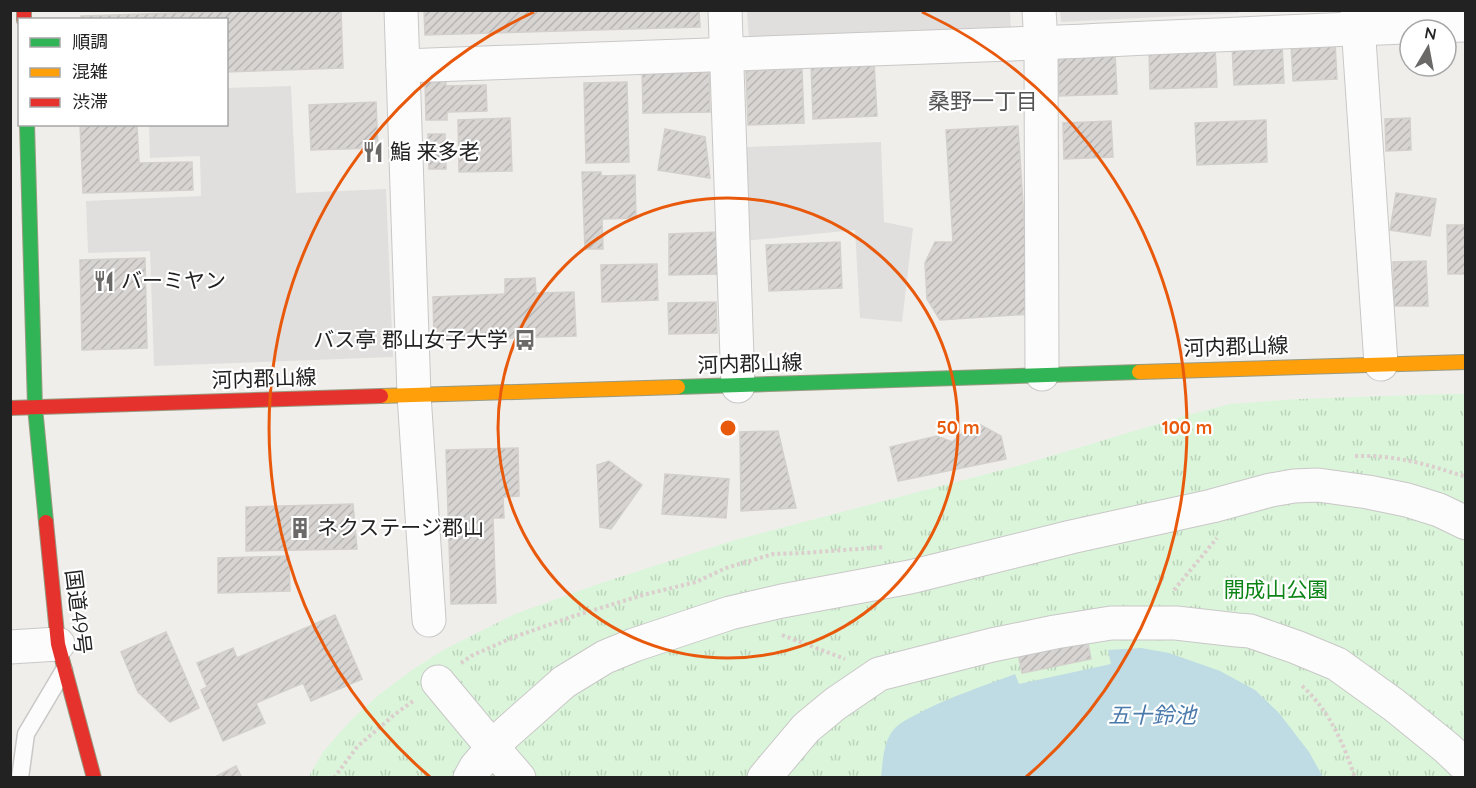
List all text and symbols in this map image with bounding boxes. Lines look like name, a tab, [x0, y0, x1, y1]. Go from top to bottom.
legend	[18, 18, 228, 126]
north arrow	[1398, 18, 1458, 78]
text: N	[1423, 22, 1438, 44]
text: 順調	[72, 30, 108, 53]
text: 混雑	[72, 60, 108, 83]
district label: 桑野一丁目	[928, 87, 1038, 115]
text: 渋滞	[72, 90, 108, 113]
place label: 鮨 来多老	[390, 138, 480, 164]
restaurant icon: 鮨 来多老	[361, 140, 385, 164]
place label: バーミヤン	[121, 267, 226, 293]
restaurant icon: バーミヤン	[92, 269, 116, 293]
place label: バス亭 郡山女子大学	[313, 326, 508, 352]
bus stop icon: バス亭 郡山女子大学	[513, 328, 537, 352]
street label: 河内郡山線	[1183, 331, 1289, 361]
street label: 河内郡山線	[697, 348, 803, 378]
street label: 河内郡山線	[211, 363, 317, 393]
text: 50 m	[936, 416, 980, 439]
text: 100 m	[1162, 416, 1212, 439]
centre of rings	[718, 418, 738, 438]
place label: ネクステージ郡山	[317, 514, 484, 540]
building icon: ネクステージ郡山	[288, 516, 312, 540]
street label: 国道49号	[61, 568, 97, 656]
park label: 開成山公園	[1224, 576, 1329, 602]
water label: 五十鈴池	[1108, 701, 1198, 729]

